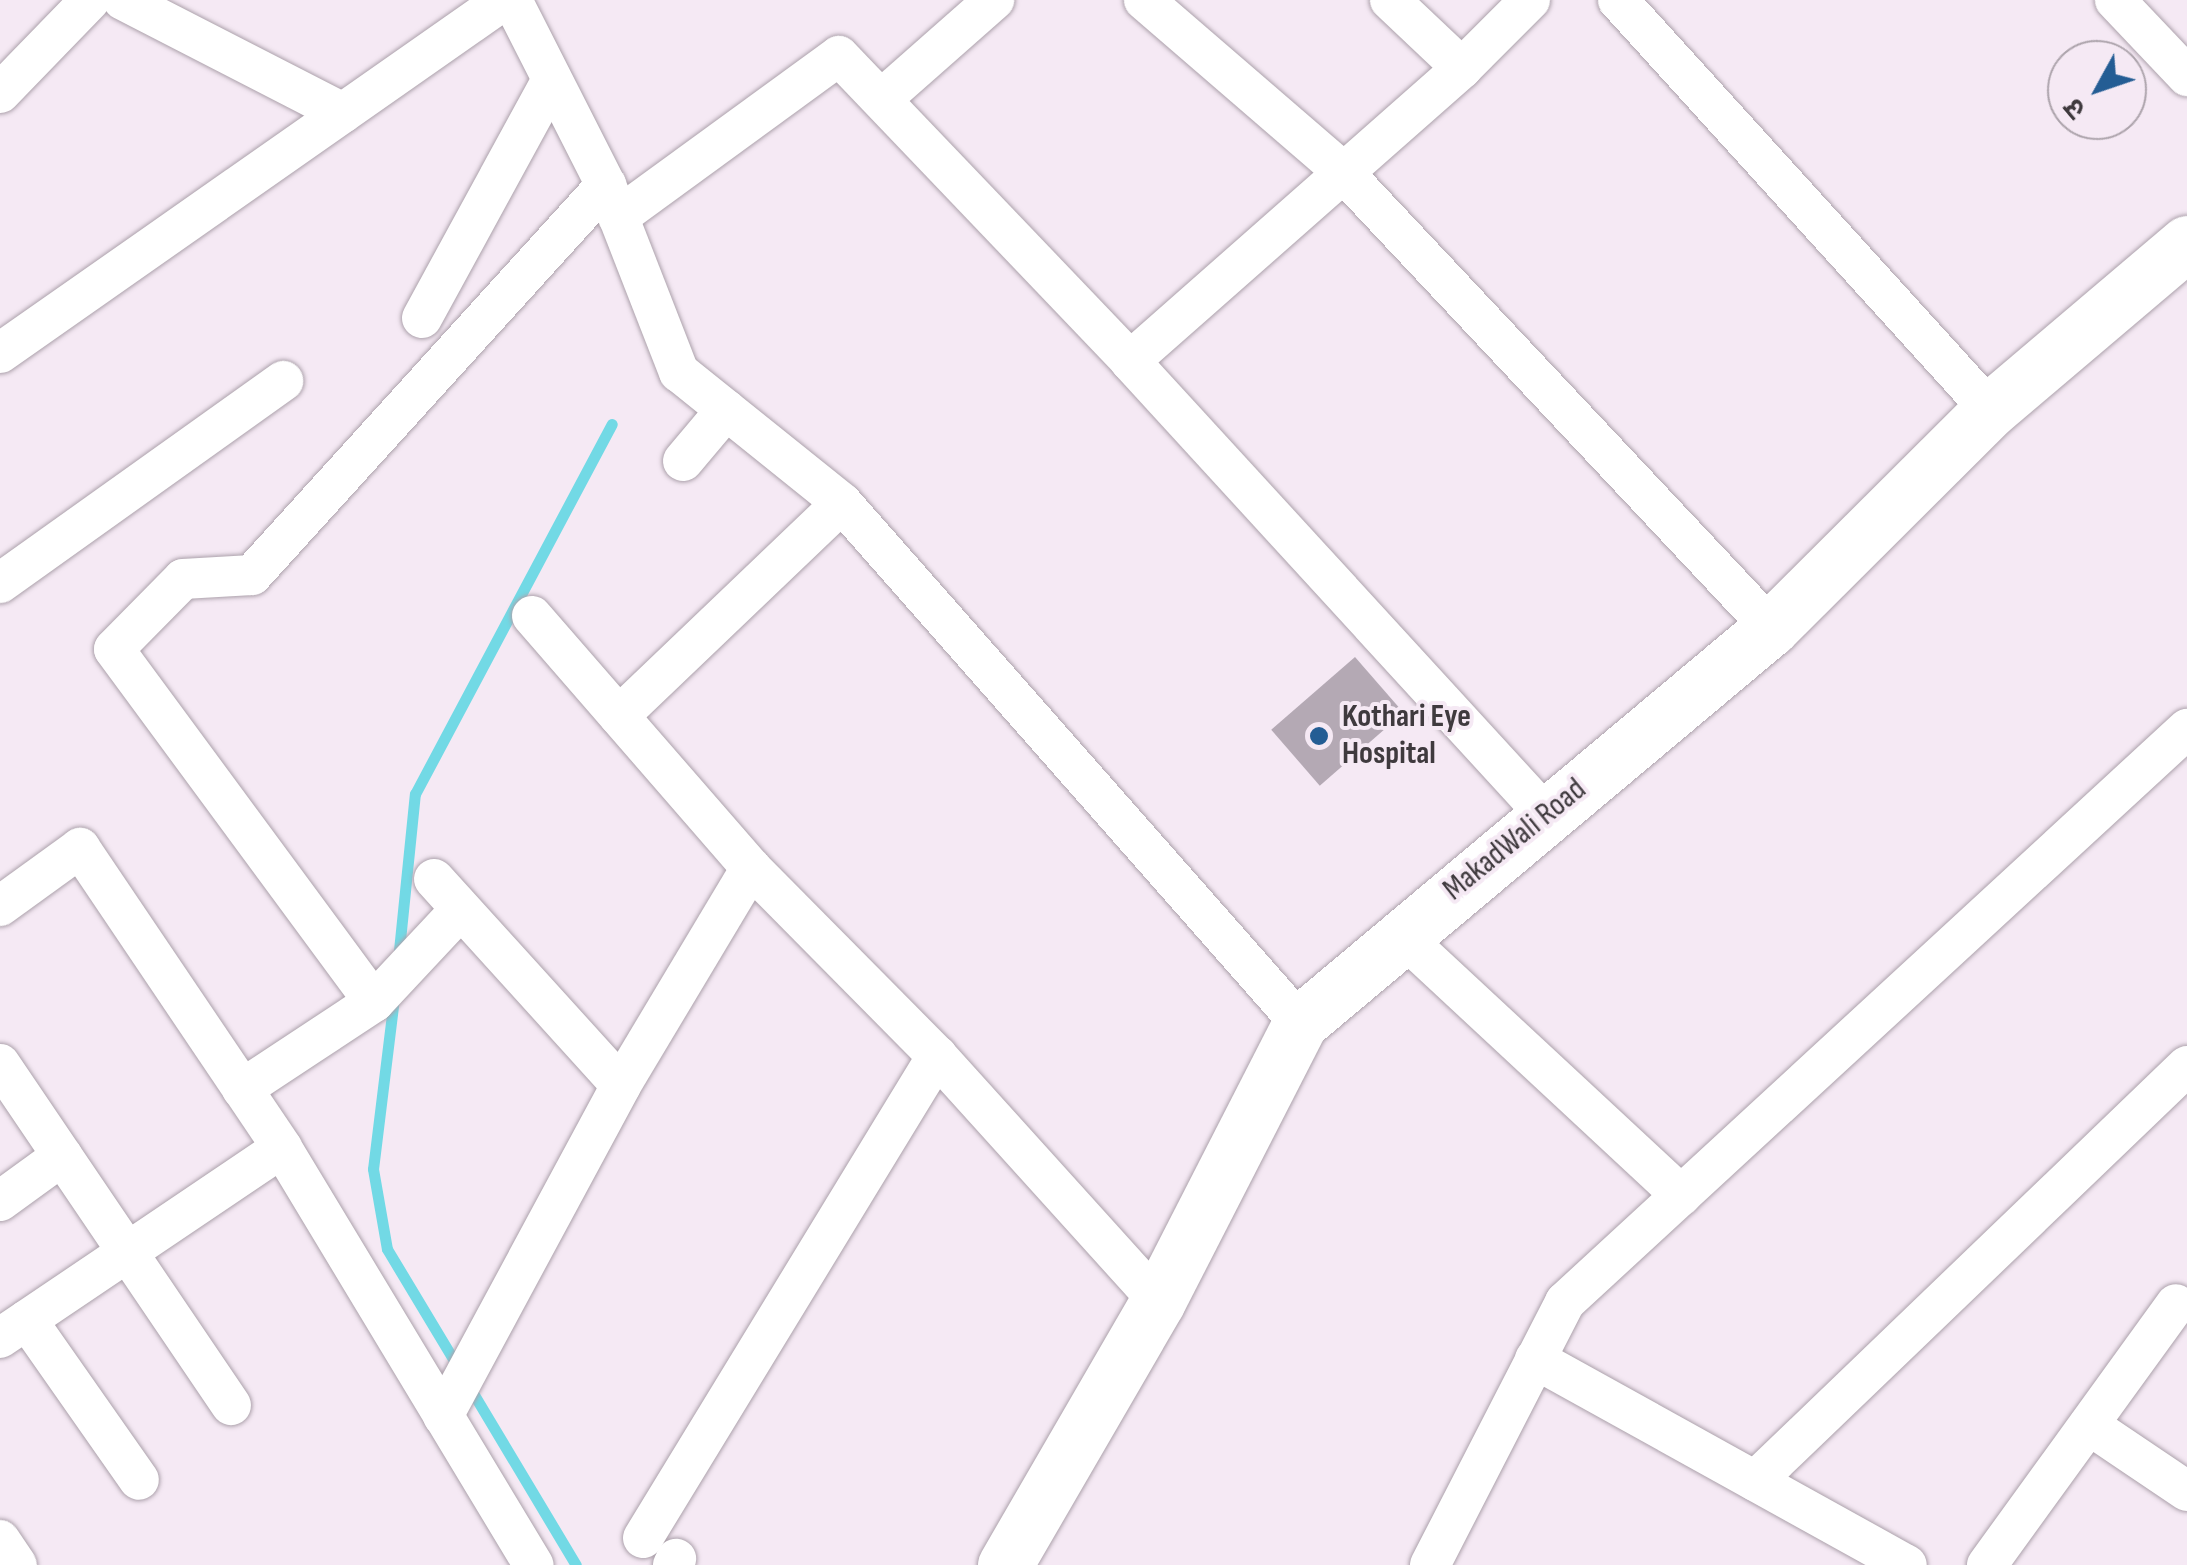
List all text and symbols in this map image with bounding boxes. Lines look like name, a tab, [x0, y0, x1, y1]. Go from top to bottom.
north arrow	[2047, 40, 2147, 140]
text: उ	[2057, 91, 2093, 125]
place label: Kothari Eye Hospital	[1342, 699, 1471, 774]
marker: Kothari Eye Hospital	[1306, 723, 1332, 749]
street label: MakadWali Road	[1436, 771, 1594, 909]

